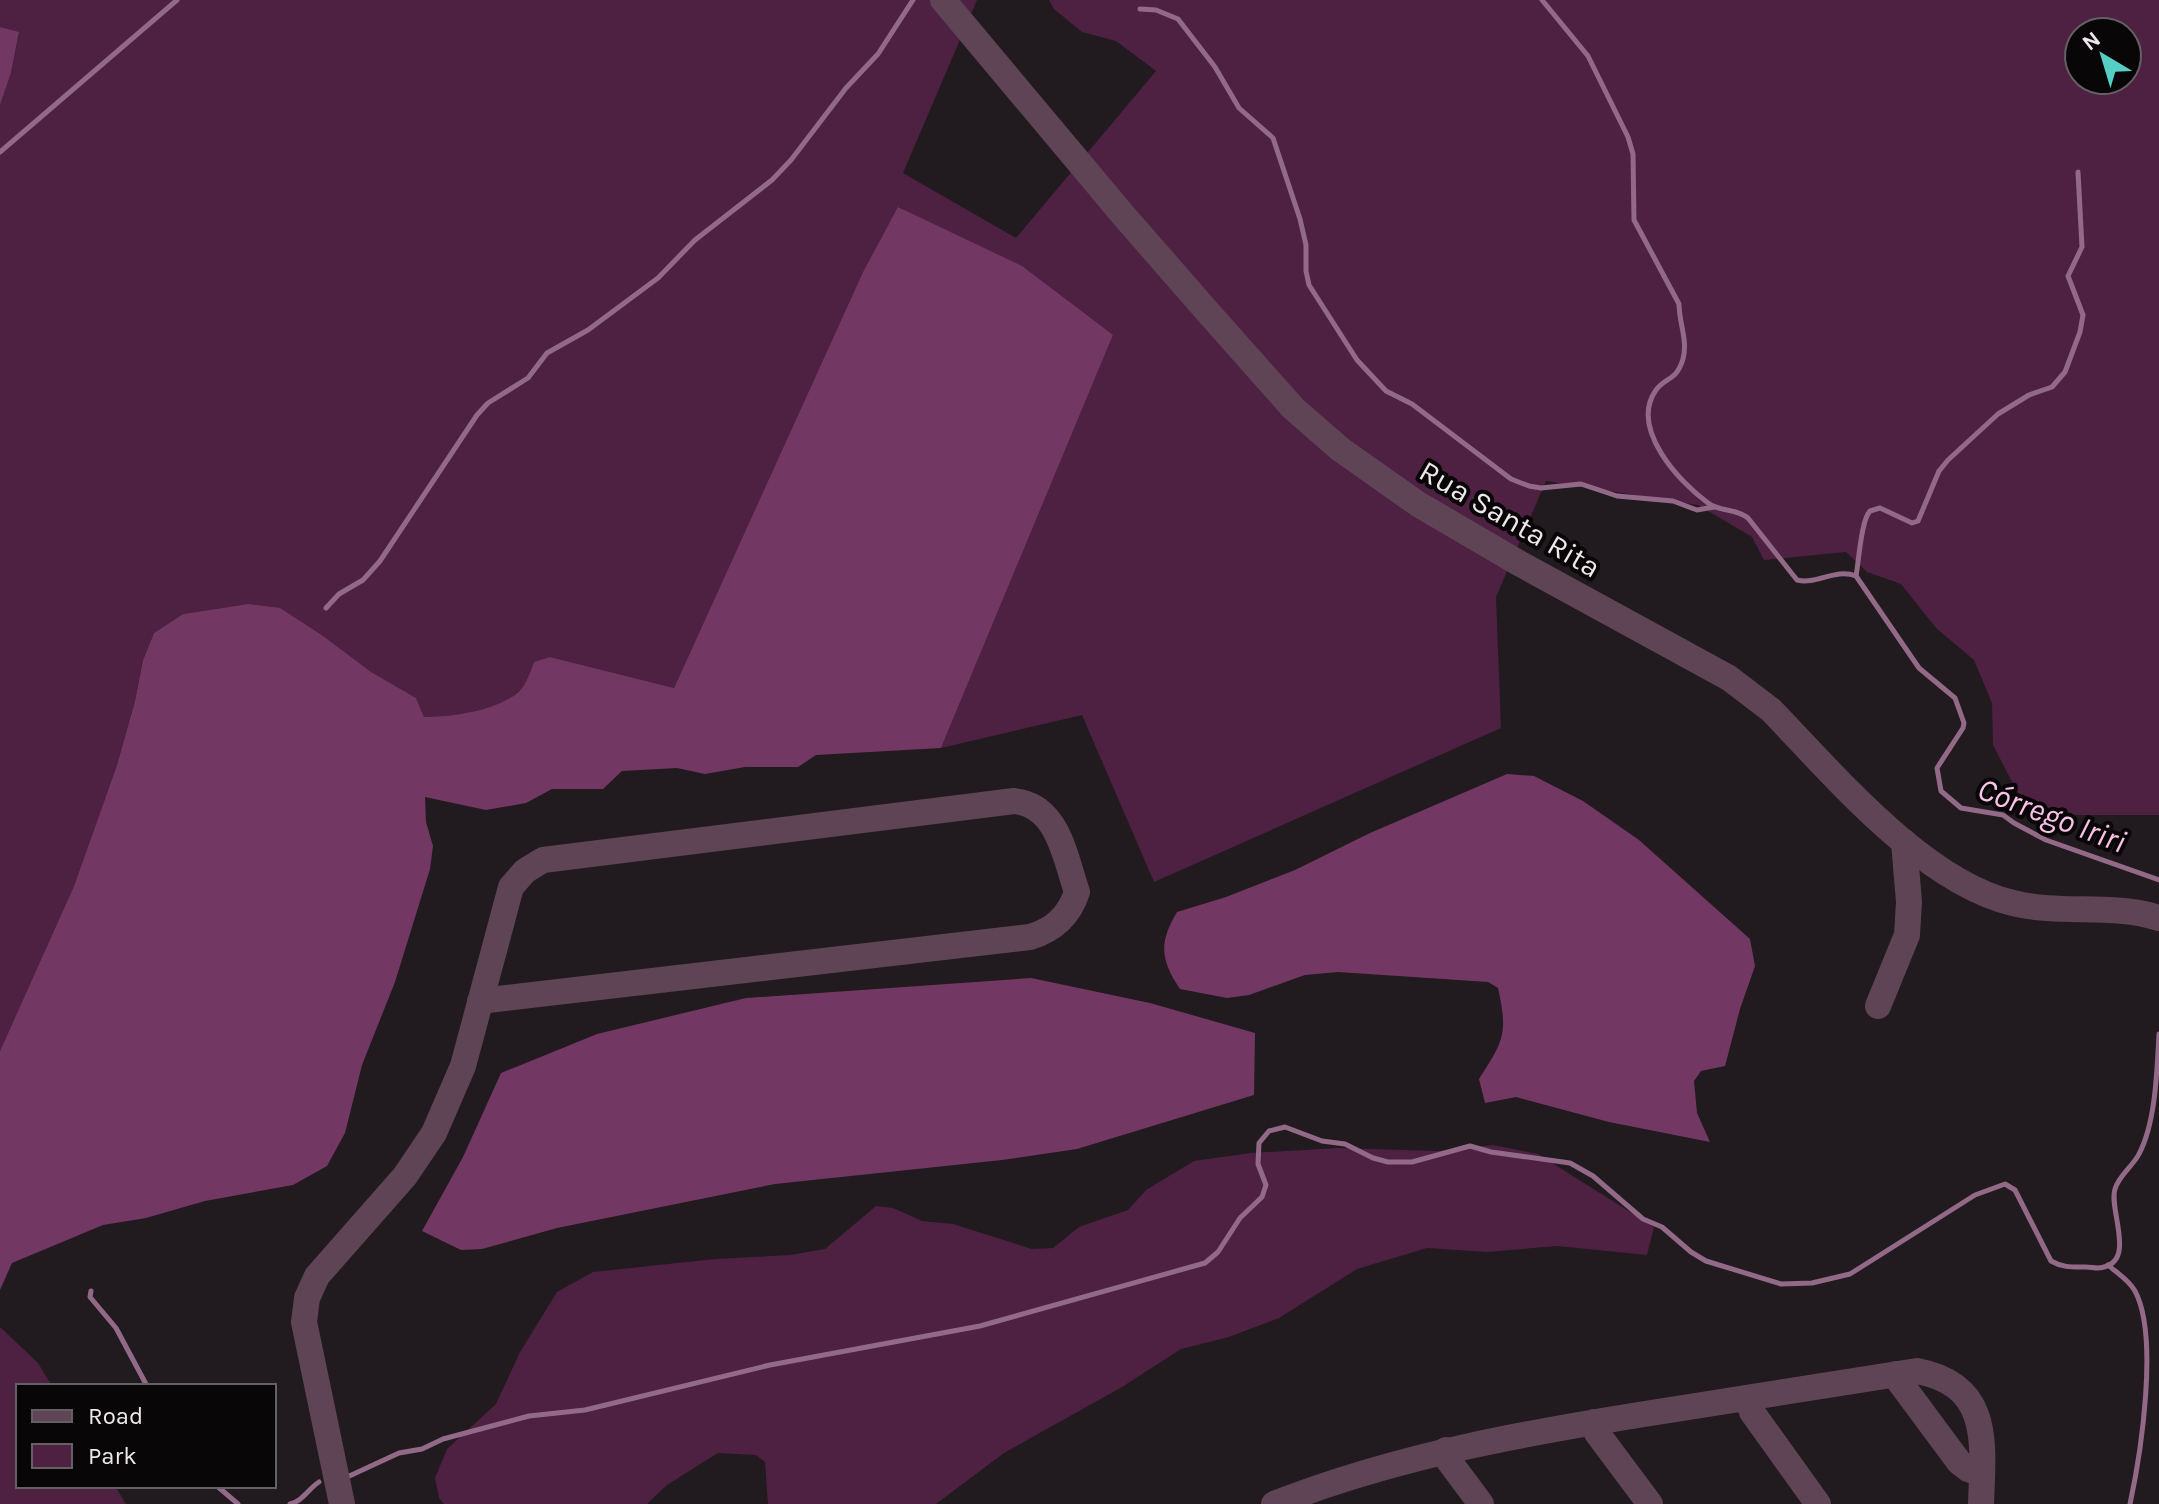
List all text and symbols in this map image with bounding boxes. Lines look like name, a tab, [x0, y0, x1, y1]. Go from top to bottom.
north arrow	[2063, 16, 2143, 96]
text: N	[2077, 26, 2106, 56]
street label: Rua Santa Rita	[1413, 453, 1607, 585]
water label: Córrego Iriri	[1972, 770, 2131, 861]
legend	[16, 1384, 276, 1488]
text: Road	[88, 1402, 143, 1430]
text: Park	[88, 1442, 137, 1470]

